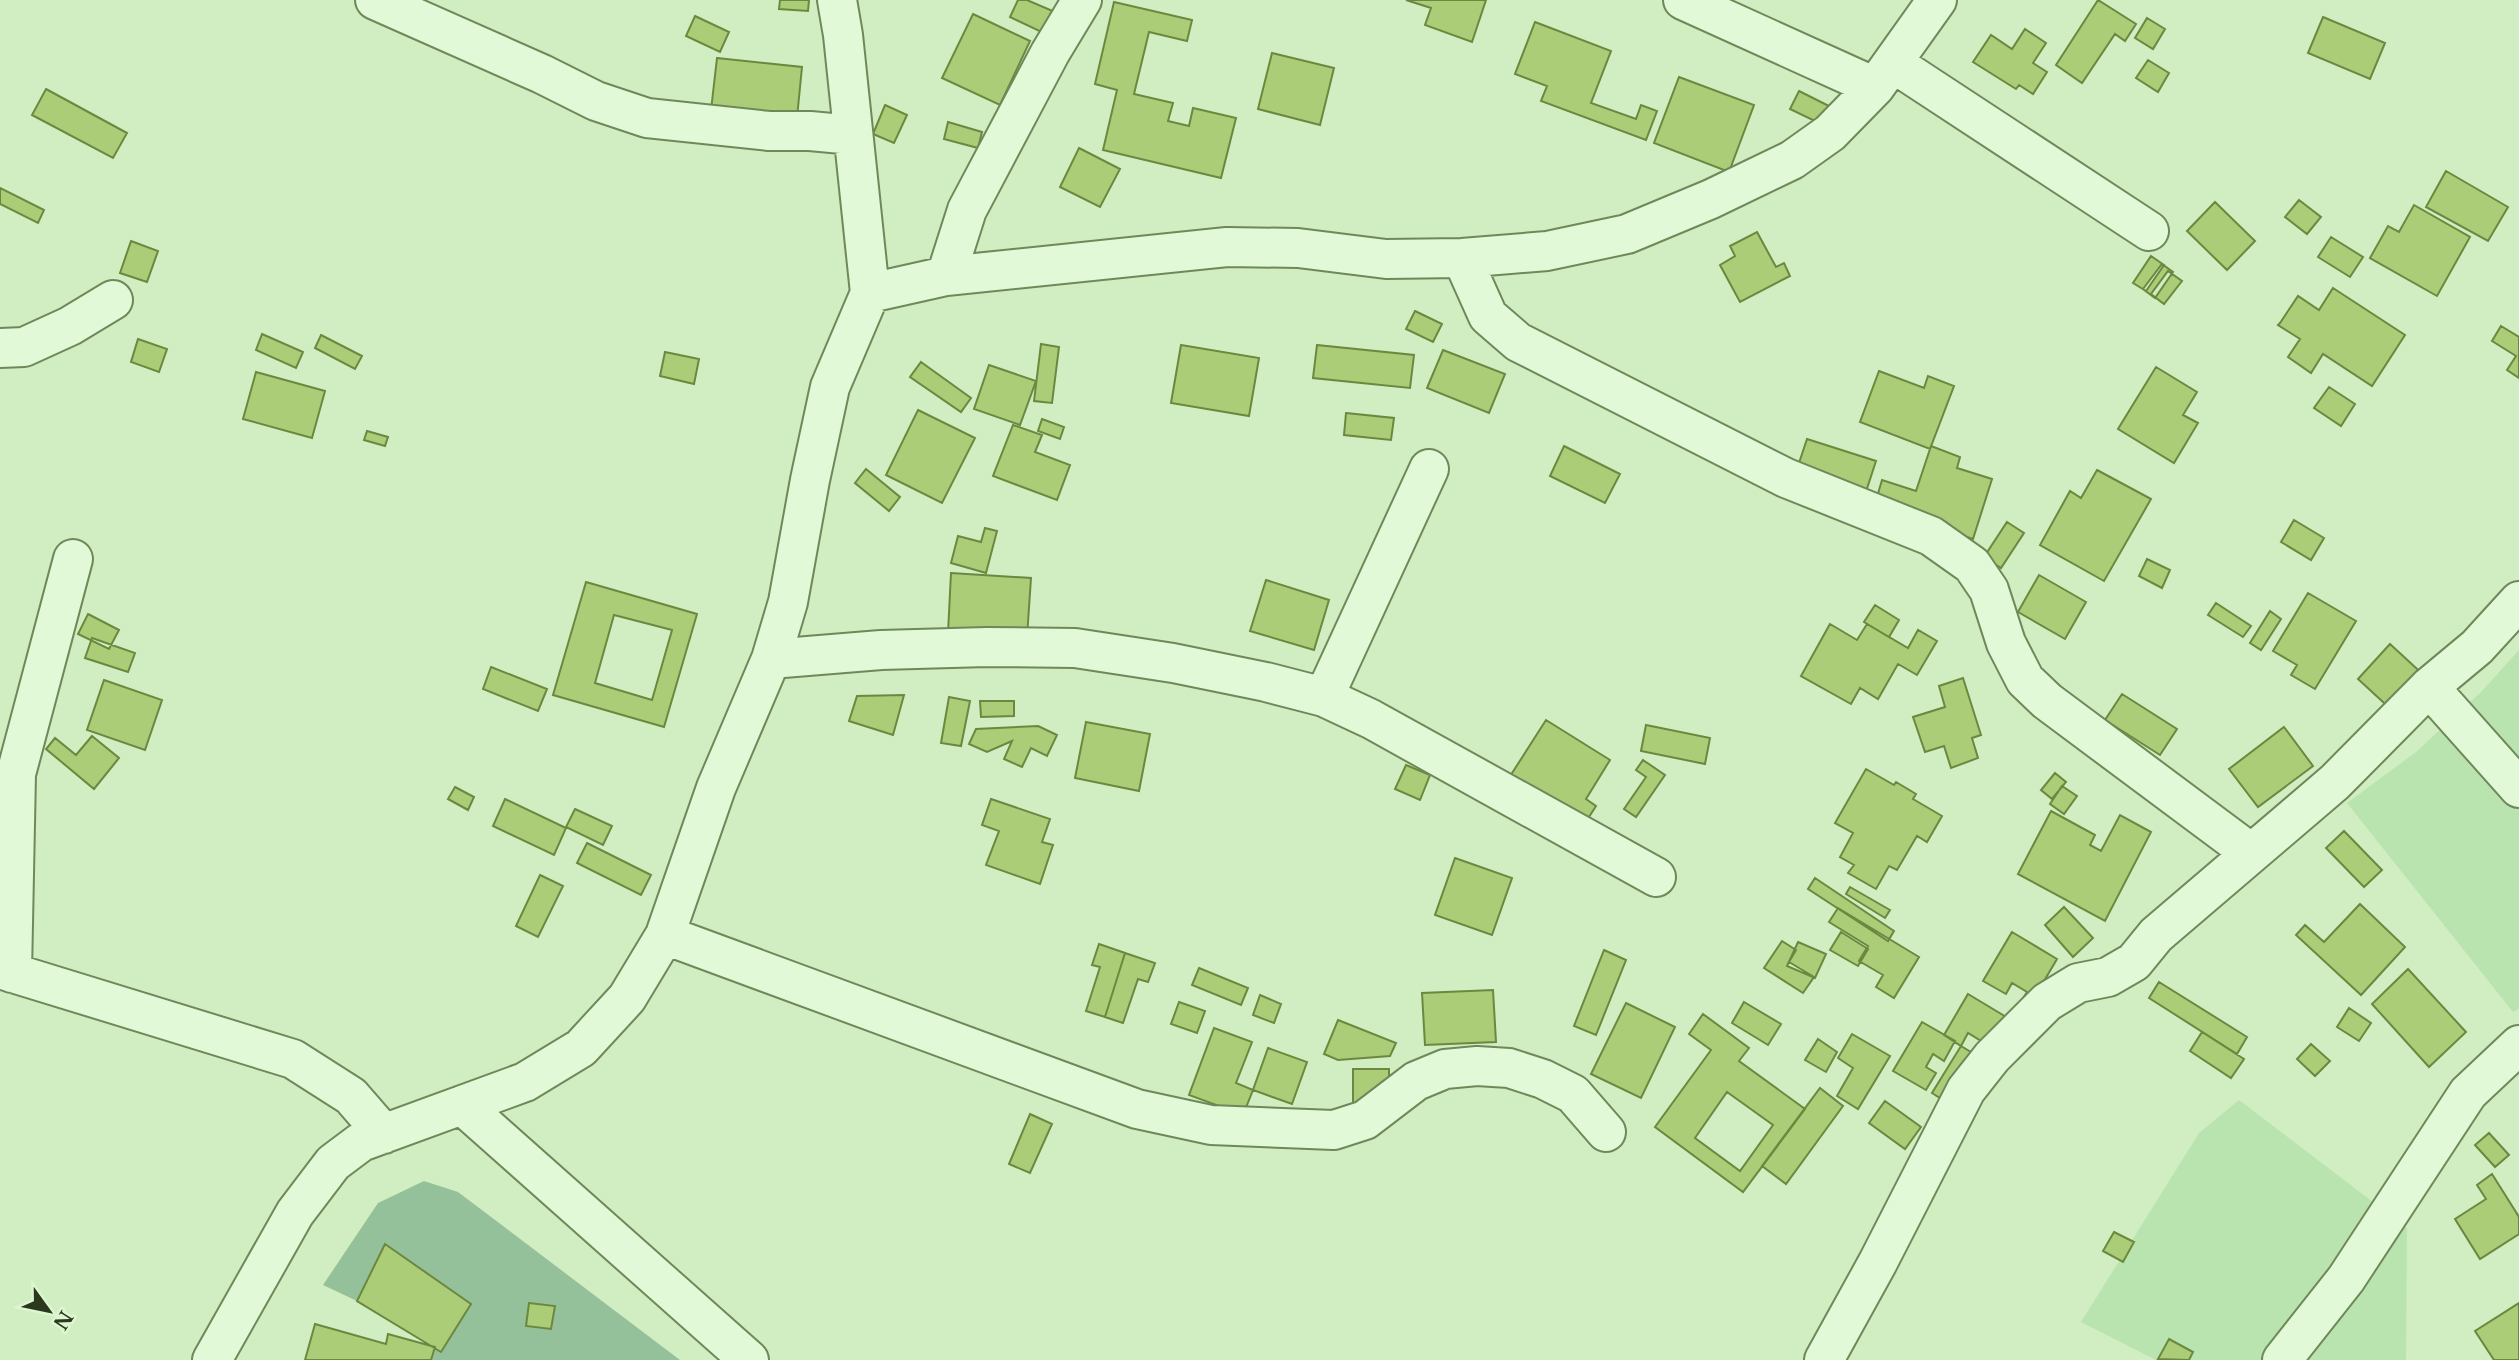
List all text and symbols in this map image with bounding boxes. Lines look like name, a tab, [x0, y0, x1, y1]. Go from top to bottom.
north arrow	[14, 1276, 84, 1346]
text: N	[48, 1306, 77, 1334]

